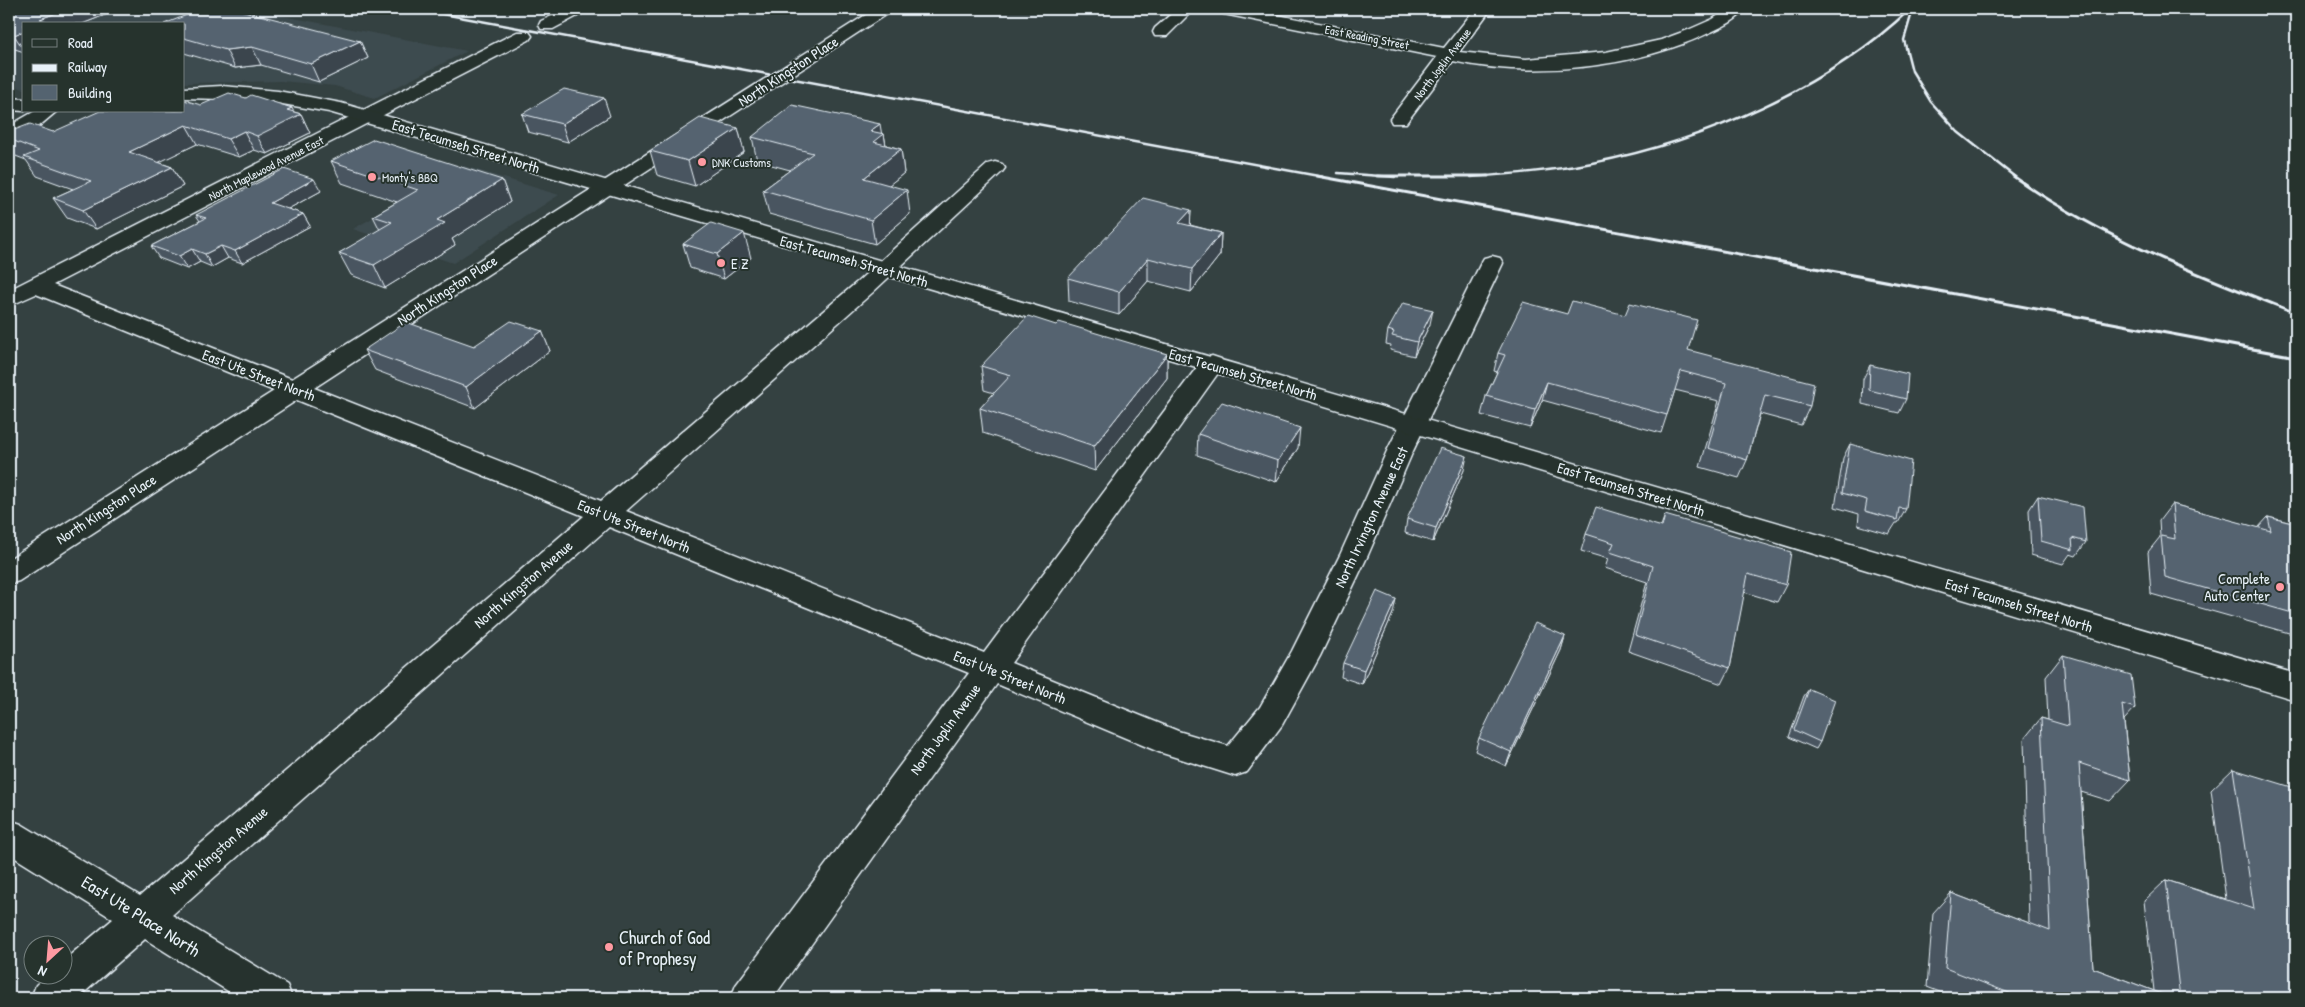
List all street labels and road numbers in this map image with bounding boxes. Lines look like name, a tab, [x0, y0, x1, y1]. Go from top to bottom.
street label: East Reading Street	[1324, 21, 1411, 54]
street label: North Joplin Avenue	[1409, 24, 1475, 104]
street label: North Kingston Place	[734, 31, 842, 111]
street label: East Tecumseh Street North	[390, 114, 542, 178]
street label: North Maplewood Avenue East	[205, 131, 327, 204]
street label: East Tecumseh Street North	[778, 230, 930, 292]
street label: North Kingston Place	[393, 250, 501, 330]
street label: East Tecumseh Street North	[1167, 343, 1319, 405]
street label: East Ute Street North	[200, 344, 318, 406]
street label: North Irvington Avenue East	[1329, 442, 1413, 591]
street label: East Tecumseh Street North	[1555, 457, 1707, 521]
street label: North Kingston Place	[52, 469, 160, 549]
street label: East Ute Street North	[575, 494, 693, 558]
street label: North Kingston Avenue	[469, 535, 577, 633]
street label: East Tecumseh Street North	[1943, 573, 2095, 637]
street label: East Ute Street North	[951, 645, 1069, 709]
street label: North Joplin Avenue	[905, 679, 985, 779]
street label: North Kingston Avenue	[164, 801, 272, 899]
street label: East Ute Place North	[77, 869, 206, 963]

